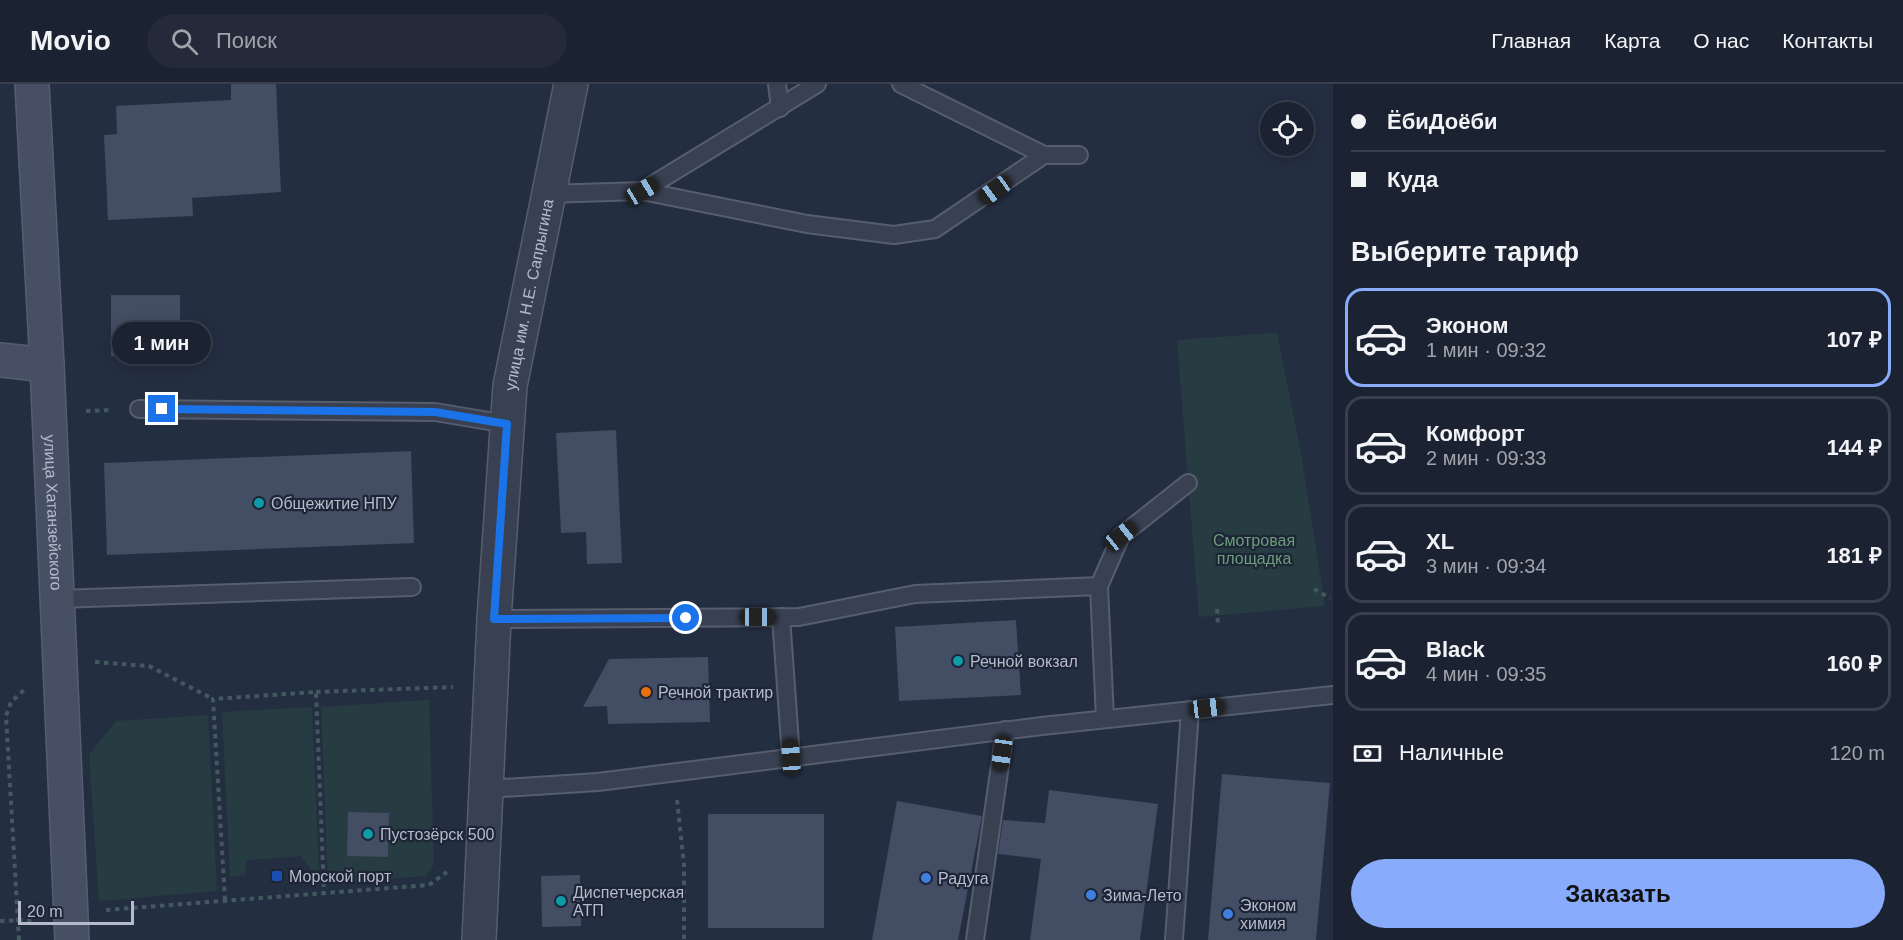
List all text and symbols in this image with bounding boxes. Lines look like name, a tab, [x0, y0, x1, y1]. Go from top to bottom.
search box	[147, 14, 567, 68]
text: Movio	[30, 25, 111, 56]
icon: search	[168, 25, 201, 58]
text: Поиск	[216, 28, 277, 53]
text: Главная	[1491, 29, 1571, 52]
text: Карта	[1604, 29, 1660, 52]
text: О нас	[1693, 29, 1749, 52]
text: Контакты	[1782, 29, 1873, 52]
map controls	[1260, 102, 1314, 156]
button: locate	[1260, 102, 1314, 156]
text: ЁбиДоёби	[1387, 109, 1498, 134]
text: Куда	[1387, 167, 1438, 192]
car	[975, 172, 1015, 208]
car	[622, 174, 662, 208]
street label: улица им. Н.Е. Сапрыгина	[502, 197, 557, 391]
text: Выберите тариф	[1351, 237, 1579, 267]
icon: car	[1354, 311, 1408, 365]
text: Эконом	[1426, 313, 1509, 338]
callout: 1 мин	[112, 322, 212, 364]
text: 107 ₽	[1826, 327, 1882, 352]
text: 1 мин	[134, 332, 189, 354]
text: 1 мин · 09:32	[1426, 339, 1546, 361]
route end	[148, 395, 175, 422]
icon: car	[1354, 419, 1408, 473]
text: Комфорт	[1426, 421, 1525, 446]
street label: улица Хатанзейского	[41, 434, 65, 591]
text: 144 ₽	[1826, 435, 1882, 460]
text: 2 мин · 09:33	[1426, 447, 1546, 469]
place label: Общежитие НПУ	[271, 495, 398, 512]
marker: Общежитие НПУ	[252, 496, 266, 510]
car	[1101, 518, 1141, 554]
icon: car	[1354, 527, 1408, 581]
text: XL	[1426, 529, 1454, 554]
park label: Смотровая площадка	[1213, 532, 1295, 567]
text: 181 ₽	[1826, 543, 1882, 568]
text: 3 мин · 09:34	[1426, 555, 1546, 577]
route start	[672, 604, 699, 631]
car	[740, 608, 776, 626]
icon: car	[1354, 635, 1408, 689]
text: Black	[1426, 637, 1485, 662]
text: 160 ₽	[1826, 651, 1882, 676]
place label: Речной вокзал	[970, 653, 1078, 670]
marker: Речной вокзал	[951, 654, 965, 668]
text: 4 мин · 09:35	[1426, 663, 1546, 685]
place label: Речной трактир	[658, 684, 773, 701]
marker: Речной трактир	[639, 685, 653, 699]
car	[1188, 697, 1226, 719]
car	[991, 734, 1013, 772]
icon: cash	[1351, 737, 1384, 770]
car	[781, 738, 801, 776]
text: Наличные	[1399, 740, 1504, 765]
text: 120 m	[1829, 742, 1885, 764]
place label: Пустозёрск 500	[380, 826, 495, 843]
marker: Пустозёрск 500	[361, 827, 375, 841]
button: Заказать	[1351, 859, 1885, 928]
place label: Морской порт	[289, 868, 392, 885]
marker: Морской порт	[270, 869, 284, 883]
place label: Радуга	[938, 870, 989, 887]
marker: Радуга	[919, 871, 933, 885]
place label: Диспетчерская АТП	[573, 884, 684, 919]
place label: Зима-Лето	[1103, 887, 1182, 904]
marker: Зима-Лето	[1084, 888, 1098, 902]
marker: Диспетчерская АТП	[554, 894, 568, 908]
place label: Эконом химия	[1240, 897, 1296, 932]
scale bar	[18, 898, 134, 926]
text: 20 m	[27, 903, 63, 920]
marker: Эконом химия	[1221, 907, 1235, 921]

